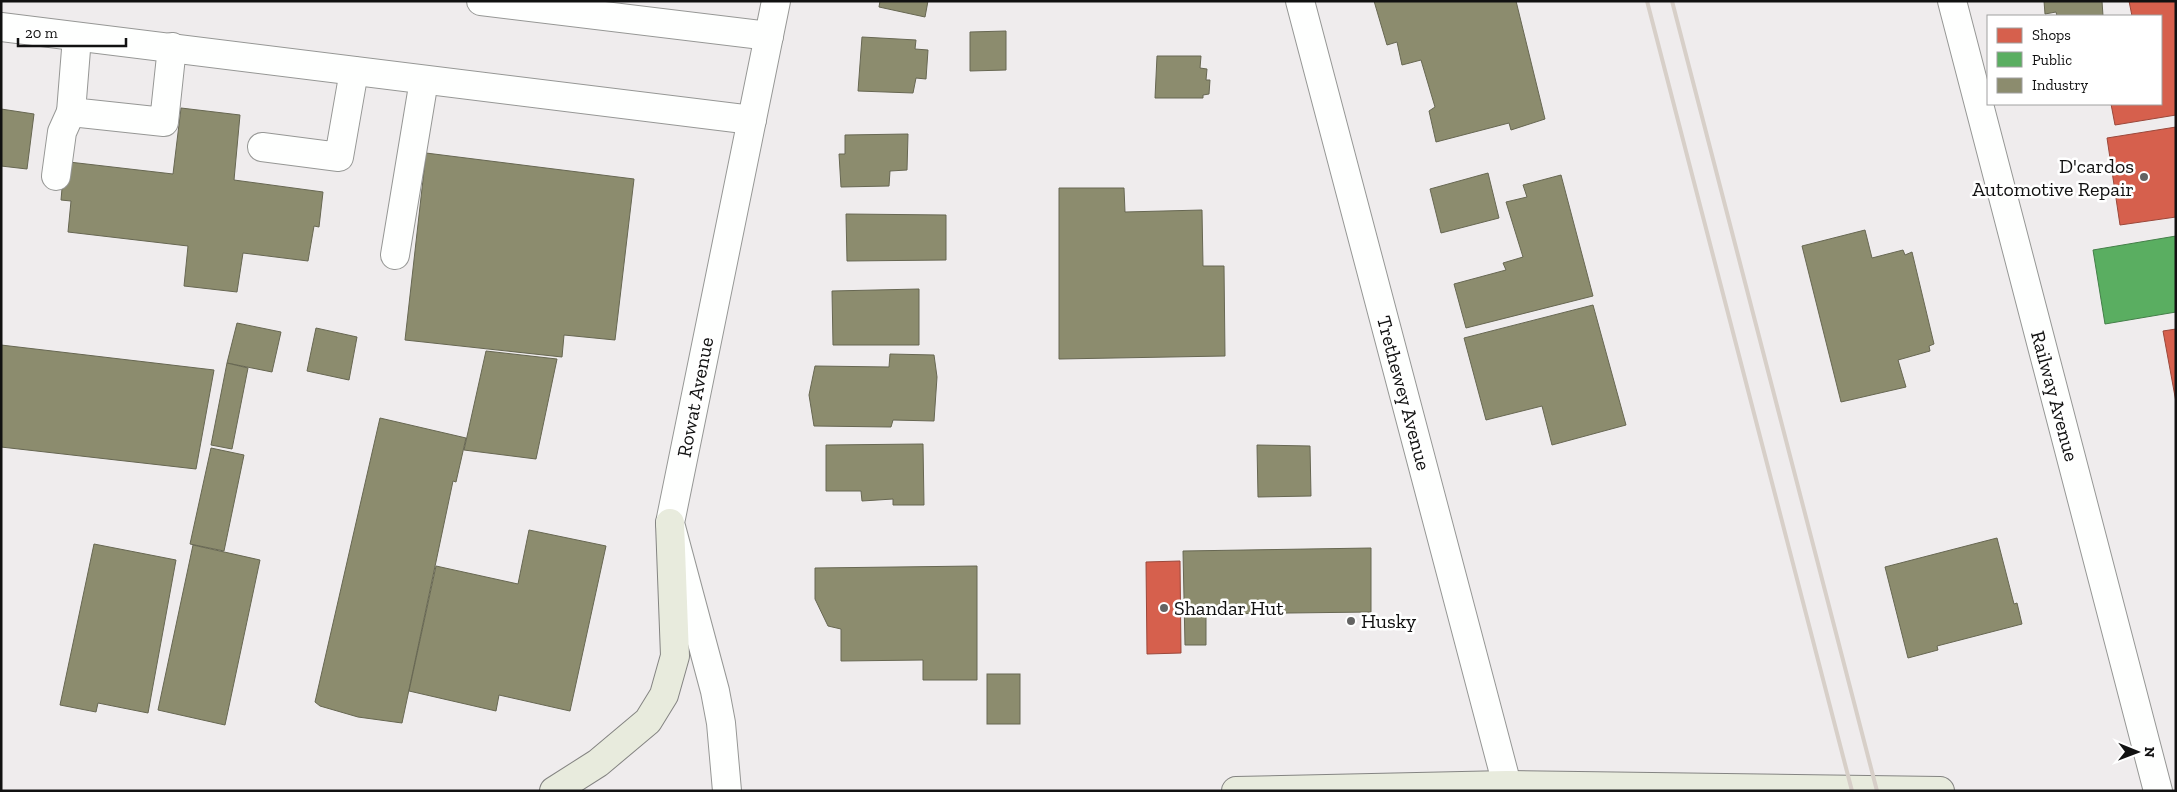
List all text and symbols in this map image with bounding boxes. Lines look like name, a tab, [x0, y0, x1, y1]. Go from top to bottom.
scale bar	[18, 15, 125, 47]
legend	[1987, 15, 2162, 105]
text: 20 m	[25, 24, 58, 42]
text: Shops	[2032, 26, 2071, 44]
text: Public	[2032, 51, 2072, 69]
text: Industry	[2032, 76, 2089, 94]
place label: D'cardos Automotive Repair	[1972, 154, 2134, 201]
marker: D'cardos Automotive Repair	[2138, 171, 2150, 183]
street label: Trethewey Avenue	[1372, 313, 1436, 473]
street label: Railway Avenue	[2026, 328, 2084, 464]
street label: Rowat Avenue	[672, 335, 718, 459]
place label: Shandar Hut	[1174, 596, 1284, 620]
marker: Shandar Hut	[1158, 602, 1170, 614]
place label: Husky	[1361, 609, 1417, 633]
marker: Husky	[1345, 615, 1357, 627]
north arrow	[2112, 727, 2162, 777]
text: N	[2141, 747, 2158, 758]

